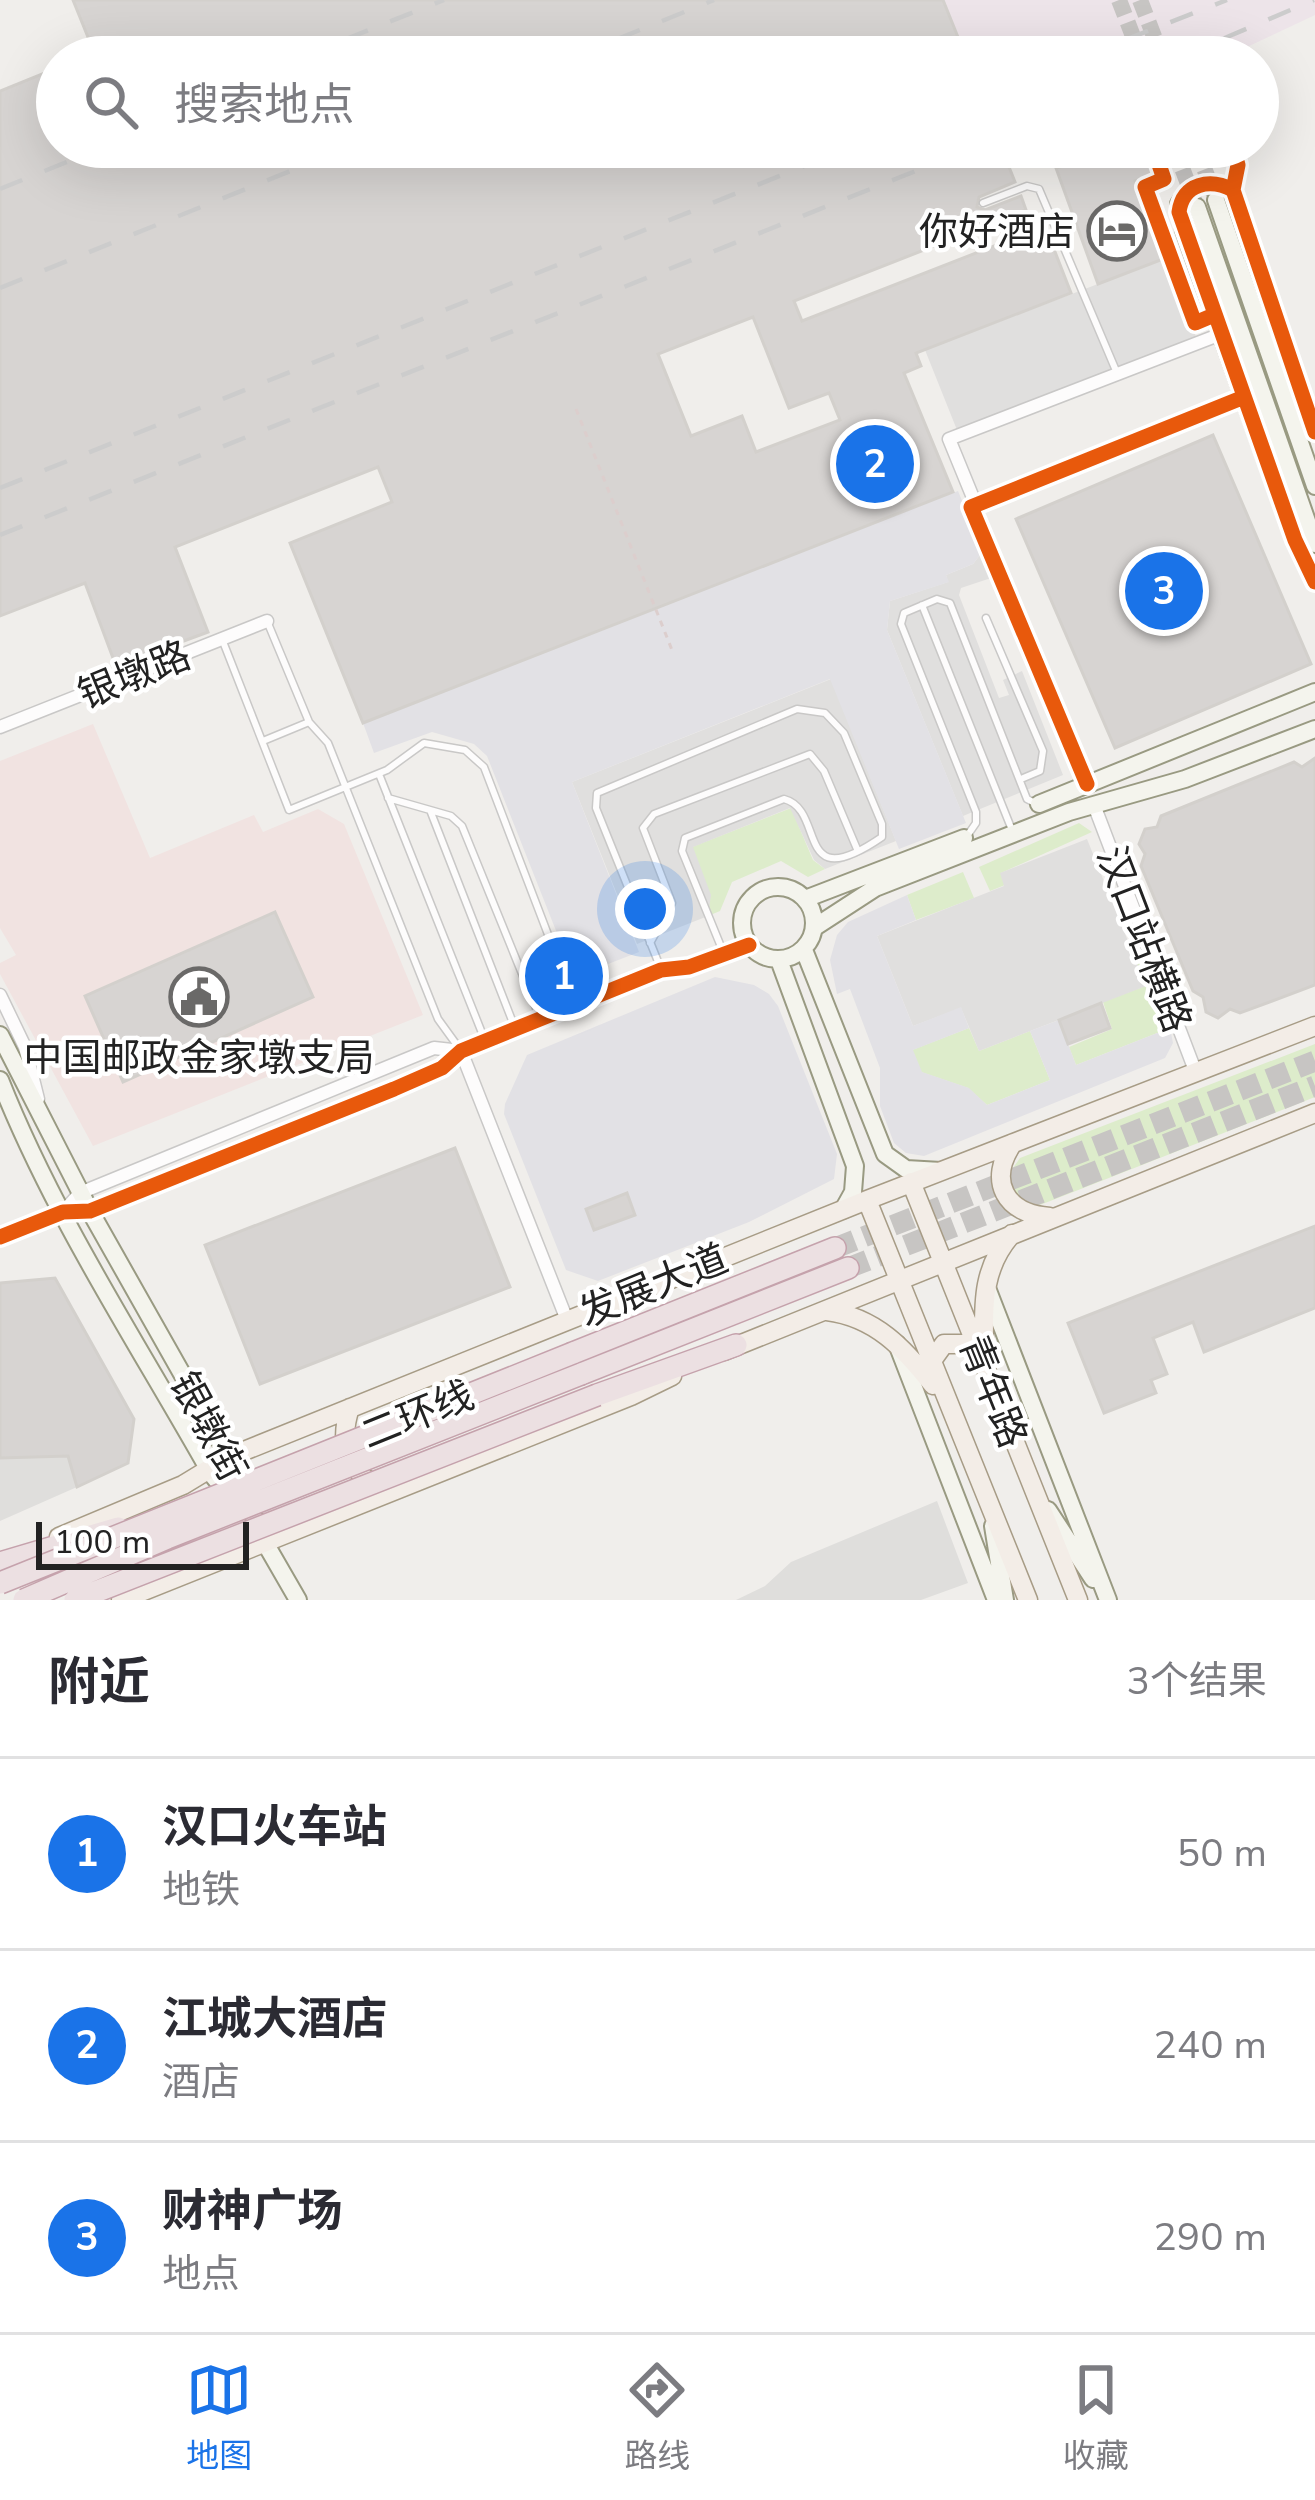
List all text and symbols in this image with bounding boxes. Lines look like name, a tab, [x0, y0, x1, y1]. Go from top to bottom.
search box	[36, 36, 1279, 168]
icon: search	[78, 69, 144, 135]
text: 搜索地点	[174, 75, 354, 136]
hotel icon: 你好酒店	[1086, 200, 1148, 262]
place label: 你好酒店	[919, 206, 1075, 259]
pin: 2	[836, 419, 914, 509]
pin: 3	[1125, 546, 1203, 636]
street label: 银墩路	[70, 629, 199, 722]
street label: 汉口站横路	[1084, 839, 1203, 1040]
your location	[615, 879, 675, 939]
pin: 1	[525, 931, 603, 1021]
public building icon: 中国邮政金家墩支局	[168, 966, 230, 1028]
place label: 中国邮政金家墩支局	[23, 1032, 375, 1085]
street label: 发展大道	[571, 1233, 736, 1340]
street label: 青年路	[946, 1327, 1039, 1456]
street label: 银墩街	[157, 1363, 259, 1491]
street label: 二环线	[353, 1369, 482, 1462]
scale bar	[36, 1516, 249, 1569]
text: 100 m	[54, 1520, 150, 1565]
text: 附近	[48, 1647, 150, 1717]
text: 3个结果	[1127, 1655, 1267, 1708]
text: 汉口火车站	[162, 1797, 387, 1858]
text: 1	[75, 1827, 99, 1880]
text: 50 m	[1177, 1827, 1267, 1880]
text: 地铁	[162, 1864, 240, 1917]
text: 江城大酒店	[162, 1989, 387, 2050]
text: 2	[75, 2019, 99, 2072]
text: 240 m	[1153, 2019, 1267, 2072]
text: 酒店	[162, 2056, 240, 2109]
text: 财神广场	[162, 2181, 342, 2242]
text: 3	[75, 2211, 99, 2264]
text: 290 m	[1153, 2211, 1267, 2264]
text: 地点	[162, 2248, 240, 2301]
tab: 地图	[186, 2357, 252, 2479]
tab: 路线	[624, 2357, 690, 2479]
tab: 收藏	[1063, 2357, 1129, 2479]

